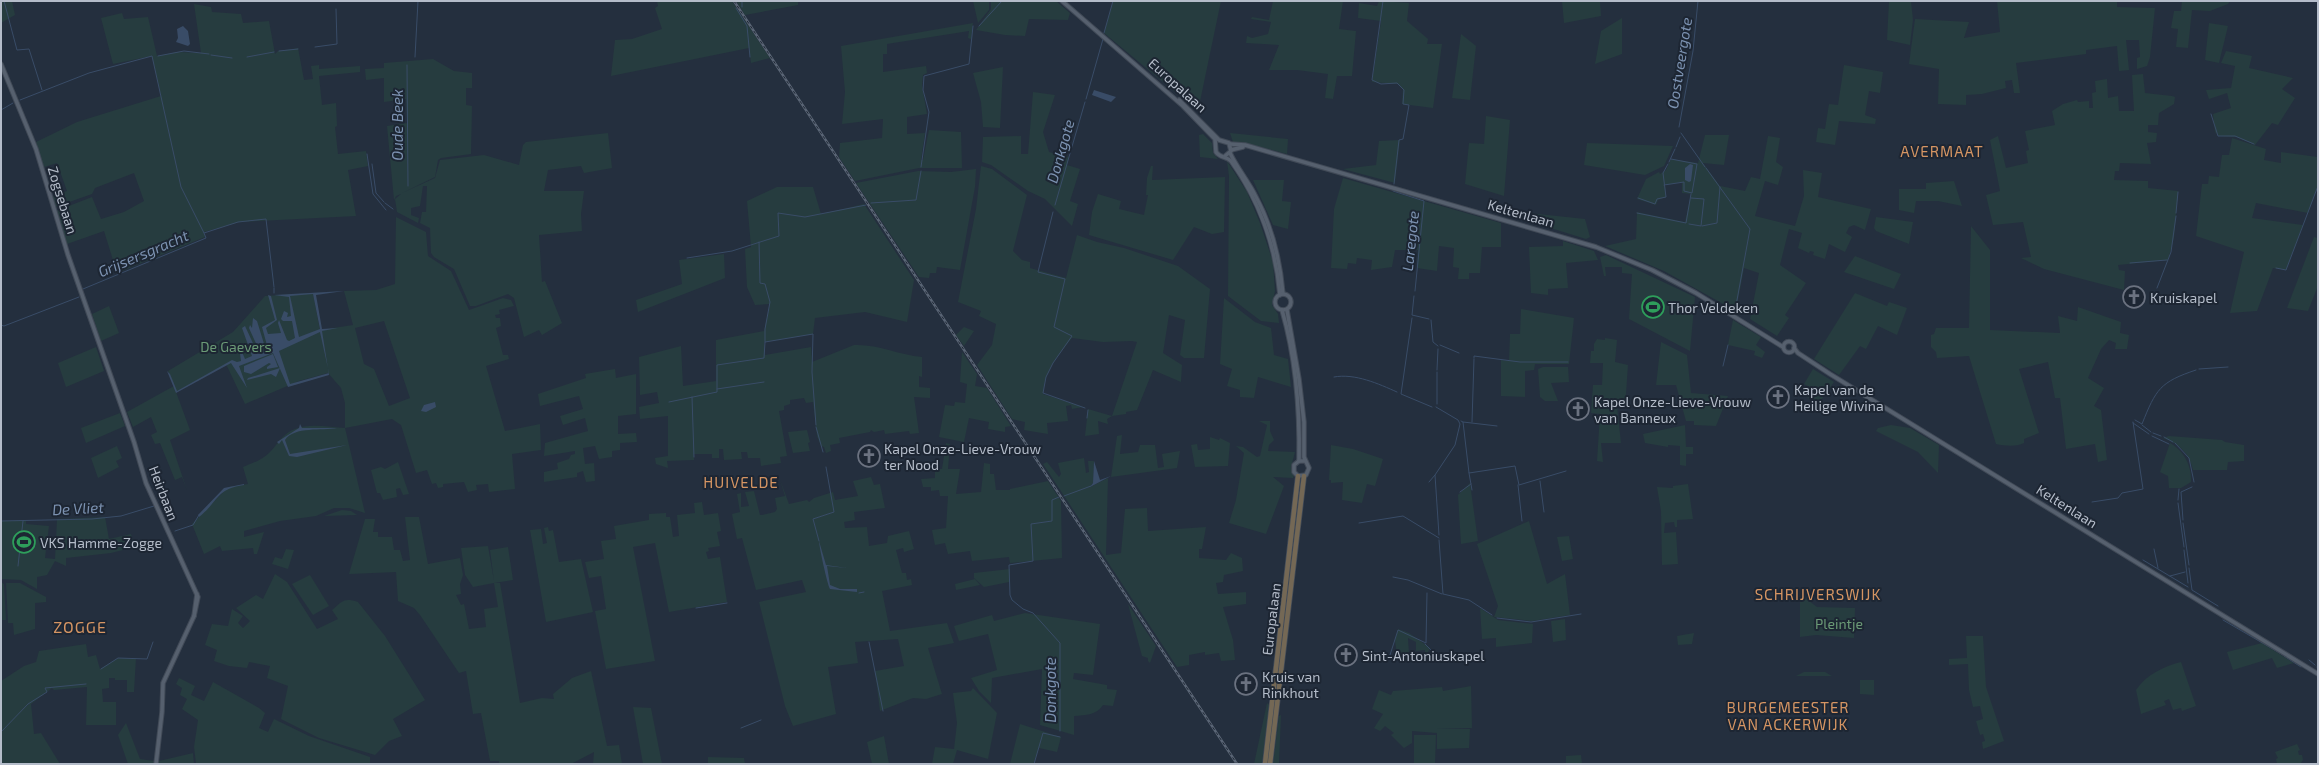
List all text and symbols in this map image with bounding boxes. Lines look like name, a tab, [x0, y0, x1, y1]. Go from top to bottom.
water label: Oostveergote	[1663, 16, 1695, 110]
street label: Europalaan	[1145, 54, 1211, 116]
water label: Oude Beek	[388, 89, 406, 161]
water label: Donkgote	[1042, 117, 1078, 185]
district label: AVERMAAT	[1900, 142, 1984, 160]
street label: Zogsebaan	[45, 164, 81, 236]
street label: Keltenlaan	[1486, 195, 1556, 231]
water label: Laregote	[1398, 210, 1422, 272]
water label: Grijsersgracht	[95, 226, 192, 281]
church icon: Kruiskapel	[2121, 284, 2147, 310]
place label: Kruiskapel	[2150, 289, 2218, 306]
sports icon: Thor Veldeken	[1640, 294, 1666, 320]
place label: Thor Veldeken	[1668, 299, 1758, 316]
park label: De Gaevers	[200, 338, 272, 355]
place label: Kapel van de Heilige Wivina	[1794, 381, 1884, 414]
church icon: Kapel van de Heilige Wivina	[1765, 384, 1791, 410]
place label: Kapel Onze-Lieve-Vrouw van Banneux	[1594, 393, 1751, 426]
church icon: Kapel Onze-Lieve-Vrouw van Banneux	[1565, 396, 1591, 422]
place label: Kapel Onze-Lieve-Vrouw ter Nood	[884, 440, 1041, 473]
church icon: Kapel Onze-Lieve-Vrouw ter Nood	[856, 443, 882, 469]
street label: Heirbaan	[146, 463, 182, 523]
district label: HUIVELDE	[703, 473, 779, 491]
street label: Keltenlaan	[2034, 481, 2100, 531]
water label: De Vliet	[52, 498, 105, 518]
sports icon: VKS Hamme-Zogge	[11, 529, 37, 555]
place label: VKS Hamme-Zogge	[40, 534, 162, 551]
street label: Europalaan	[1258, 582, 1284, 656]
district label: SCHRIJVERSWIJK	[1755, 585, 1881, 603]
park label: Pleintje	[1815, 615, 1863, 632]
district label: ZOGGE	[53, 617, 107, 636]
church icon: Sint-Antoniuskapel	[1333, 642, 1359, 668]
place label: Sint-Antoniuskapel	[1362, 647, 1485, 664]
water label: Donkgote	[1041, 657, 1059, 723]
place label: Kruis van Rinkhout	[1262, 668, 1320, 701]
church icon: Kruis van Rinkhout	[1233, 671, 1259, 697]
district label: BURGEMEESTER VAN ACKERWIJK	[1726, 698, 1850, 733]

